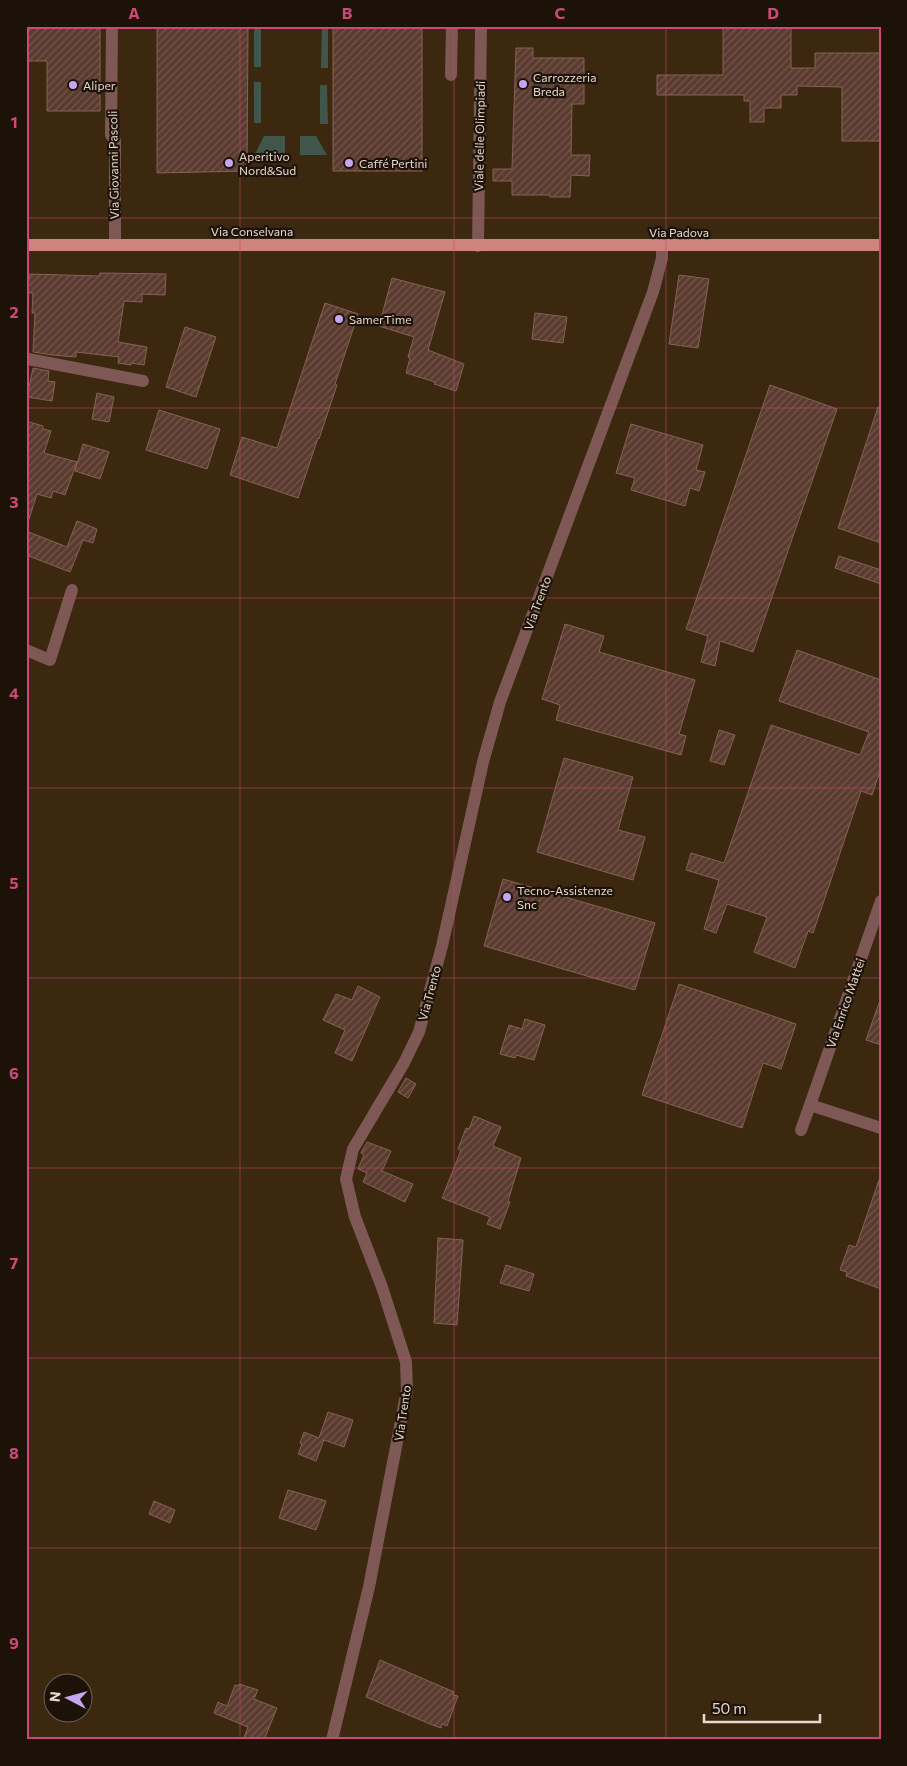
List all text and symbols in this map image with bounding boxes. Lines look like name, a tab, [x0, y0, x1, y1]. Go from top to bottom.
text: A	[128, 3, 140, 22]
text: B	[342, 3, 353, 22]
text: C	[555, 3, 566, 22]
text: D	[767, 3, 779, 22]
place label: Carrozzeria Breda	[533, 70, 596, 98]
place label: Aliper	[83, 78, 116, 92]
marker: Carrozzeria Breda	[517, 78, 529, 90]
marker: Aliper	[67, 79, 79, 91]
street label: Viale delle Olimpiadi	[471, 81, 487, 191]
street label: Via Giovanni Pascoli	[105, 111, 121, 219]
text: 1	[10, 112, 18, 131]
place label: Aperitivo Nord&Sud	[239, 149, 296, 177]
place label: Caffé Pertini	[359, 156, 427, 170]
marker: Aperitivo Nord&Sud	[223, 157, 235, 169]
marker: Caffé Pertini	[343, 157, 355, 169]
street label: Via Conselvana	[211, 224, 293, 238]
street label: Via Padova	[649, 225, 709, 239]
text: 2	[9, 302, 19, 321]
place label: SamerTime	[349, 312, 412, 326]
marker: SamerTime	[333, 313, 345, 325]
text: 3	[9, 492, 19, 511]
street label: Via Trento	[521, 574, 553, 632]
text: 4	[9, 683, 19, 702]
text: 5	[9, 873, 19, 892]
place label: Tecno-Assistenze Snc	[517, 883, 613, 911]
marker: Tecno-Assistenze Snc	[501, 891, 513, 903]
street label: Via Enrico Mattei	[823, 956, 867, 1050]
street label: Via Trento	[415, 964, 443, 1022]
text: 6	[9, 1063, 19, 1082]
text: 7	[10, 1253, 19, 1272]
street label: Via Trento	[391, 1384, 413, 1442]
text: 8	[9, 1443, 19, 1462]
text: 9	[9, 1633, 19, 1652]
north arrow	[42, 1674, 92, 1724]
text: N	[46, 1690, 64, 1703]
scale bar	[704, 1691, 821, 1723]
text: 50 m	[712, 1699, 746, 1717]

